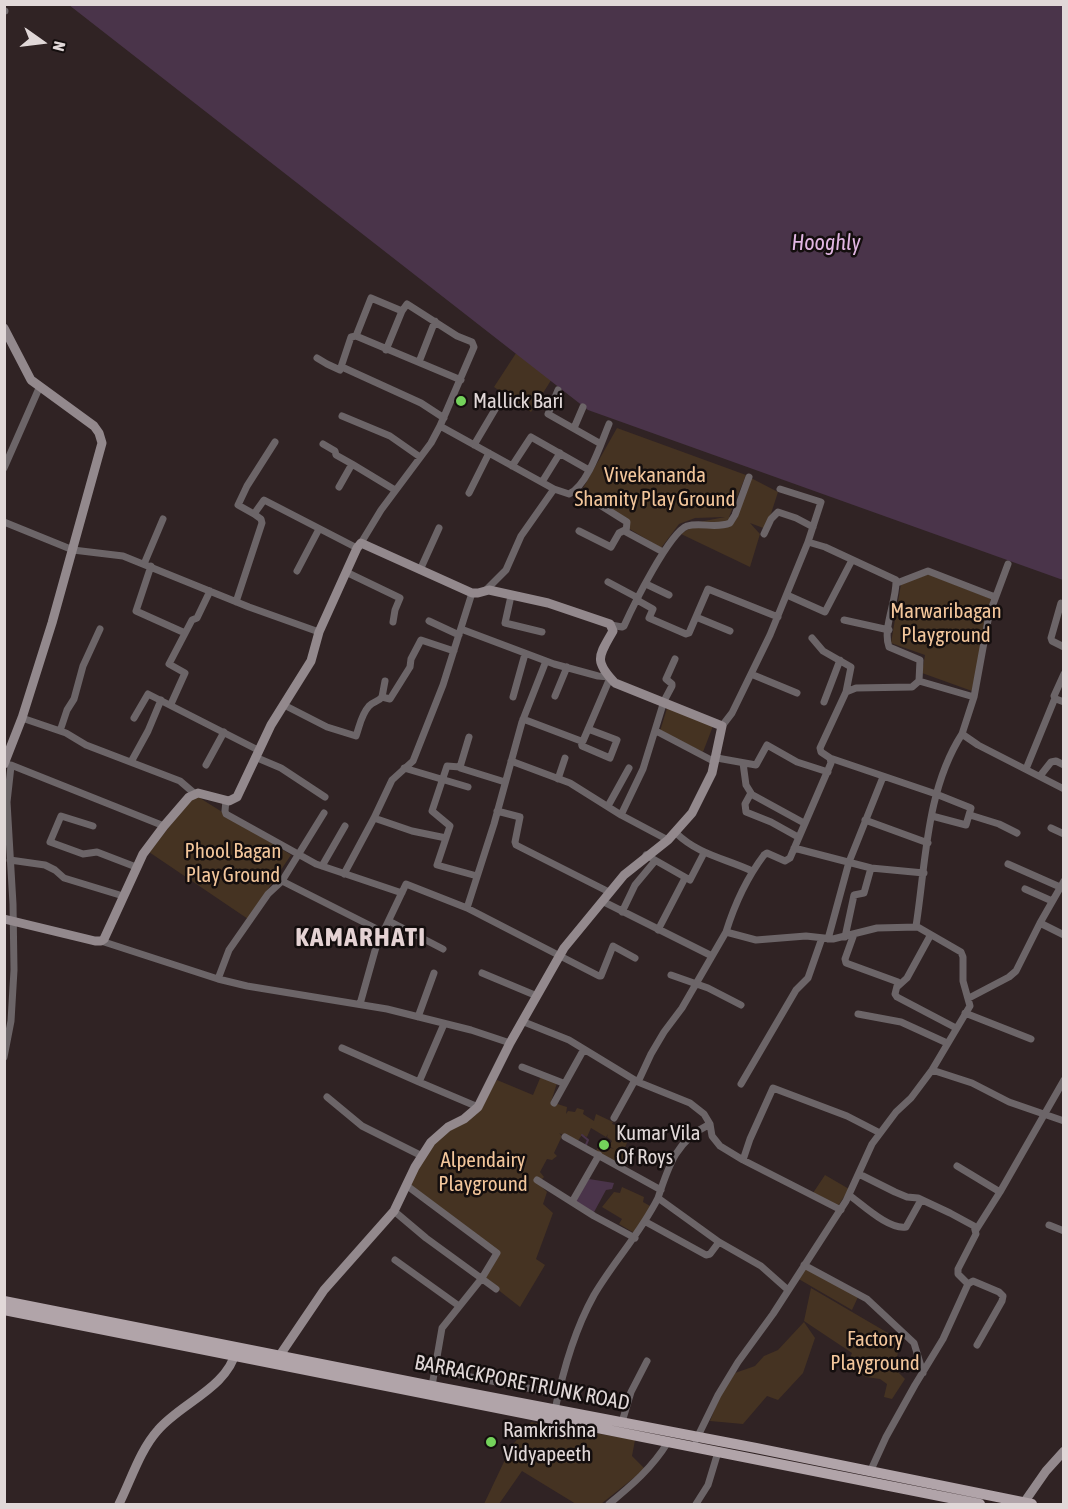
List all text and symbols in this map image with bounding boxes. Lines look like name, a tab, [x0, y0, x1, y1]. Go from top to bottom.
north arrow	[12, 12, 72, 72]
text: N	[50, 40, 69, 53]
water label: Hooghly	[791, 230, 861, 256]
place label: Mallick Bari	[473, 388, 563, 414]
marker: Mallick Bari	[454, 394, 468, 408]
park label: Vivekananda Shamity Play Ground	[575, 462, 735, 512]
park label: Marwaribagan Playground	[890, 598, 1002, 648]
park label: Phool Bagan Play Ground	[185, 838, 281, 888]
district label: KAMARHATI	[295, 921, 427, 953]
place label: Kumar Vila Of Roys	[616, 1120, 701, 1170]
marker: Kumar Vila Of Roys	[597, 1138, 611, 1152]
park label: Alpendairy Playground	[438, 1147, 528, 1197]
park label: Factory Playground	[830, 1326, 920, 1376]
street label: BARRACKPORE TRUNK ROAD	[412, 1350, 632, 1416]
place label: Ramkrishna Vidyapeeth	[503, 1417, 596, 1467]
marker: Ramkrishna Vidyapeeth	[484, 1435, 498, 1449]

